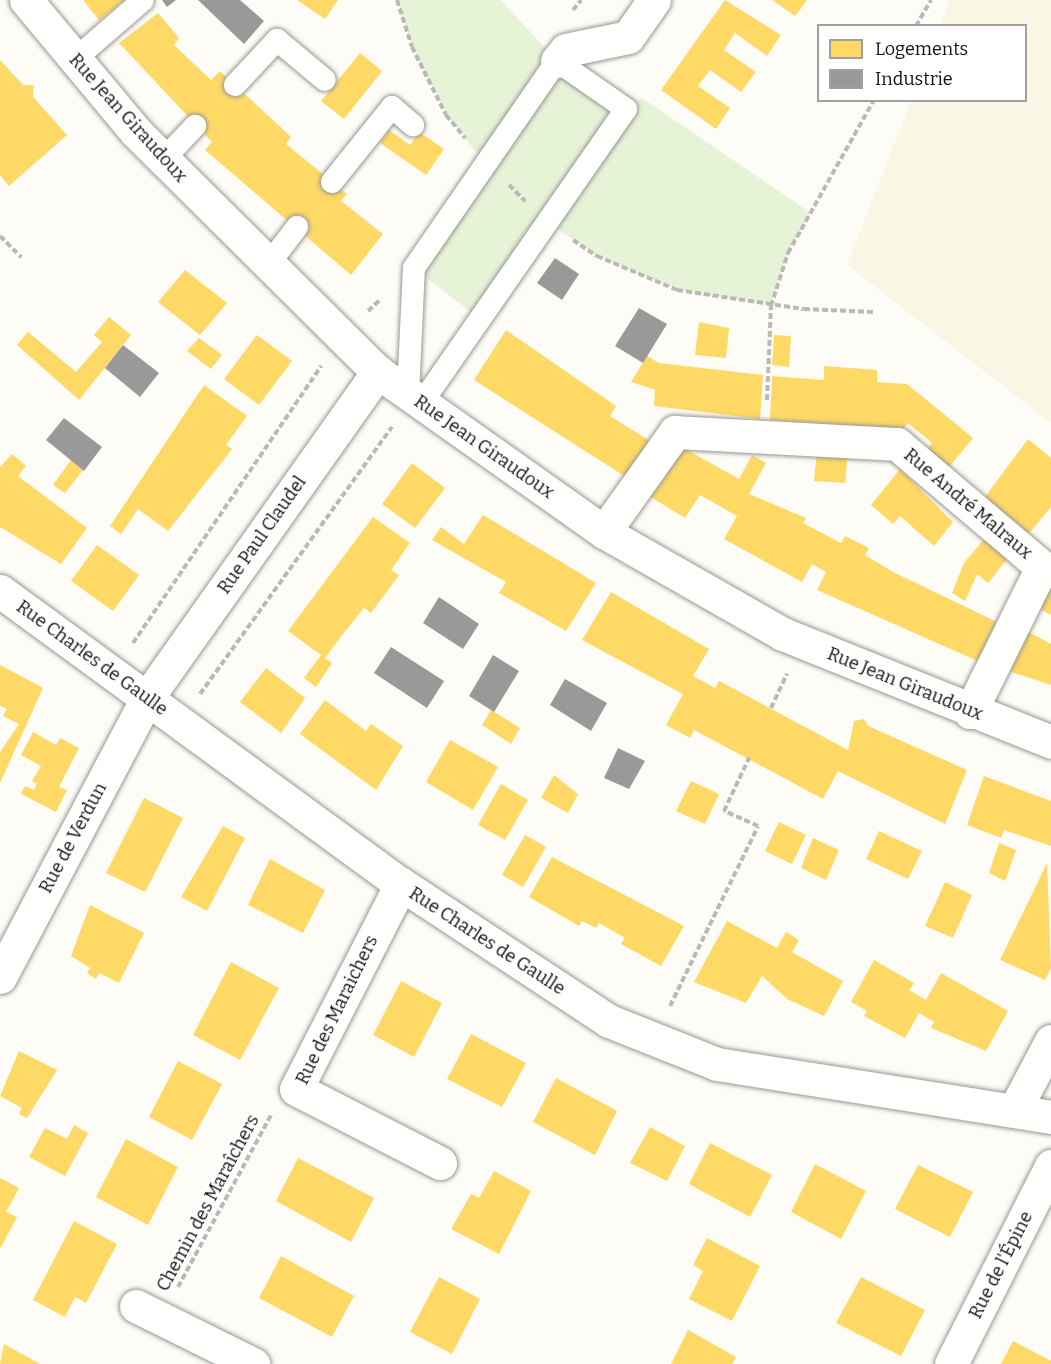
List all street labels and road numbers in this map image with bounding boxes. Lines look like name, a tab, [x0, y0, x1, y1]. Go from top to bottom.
street label: Rue Jean Giraudoux	[65, 49, 191, 187]
street label: Rue Jean Giraudoux	[410, 391, 558, 503]
street label: Rue André Malraux	[900, 444, 1036, 564]
street label: Rue Paul Claudel	[213, 472, 311, 598]
street label: Rue Charles de Gaulle	[12, 596, 172, 720]
street label: Rue Jean Giraudoux	[824, 643, 986, 725]
street label: Rue de Verdun	[35, 779, 111, 897]
street label: Rue Charles de Gaulle	[405, 883, 569, 999]
street label: Rue des Maraichers	[291, 932, 383, 1088]
street label: Chemin des Maraîchers	[152, 1111, 264, 1295]
street label: Rue de l'Épine	[965, 1208, 1037, 1322]

